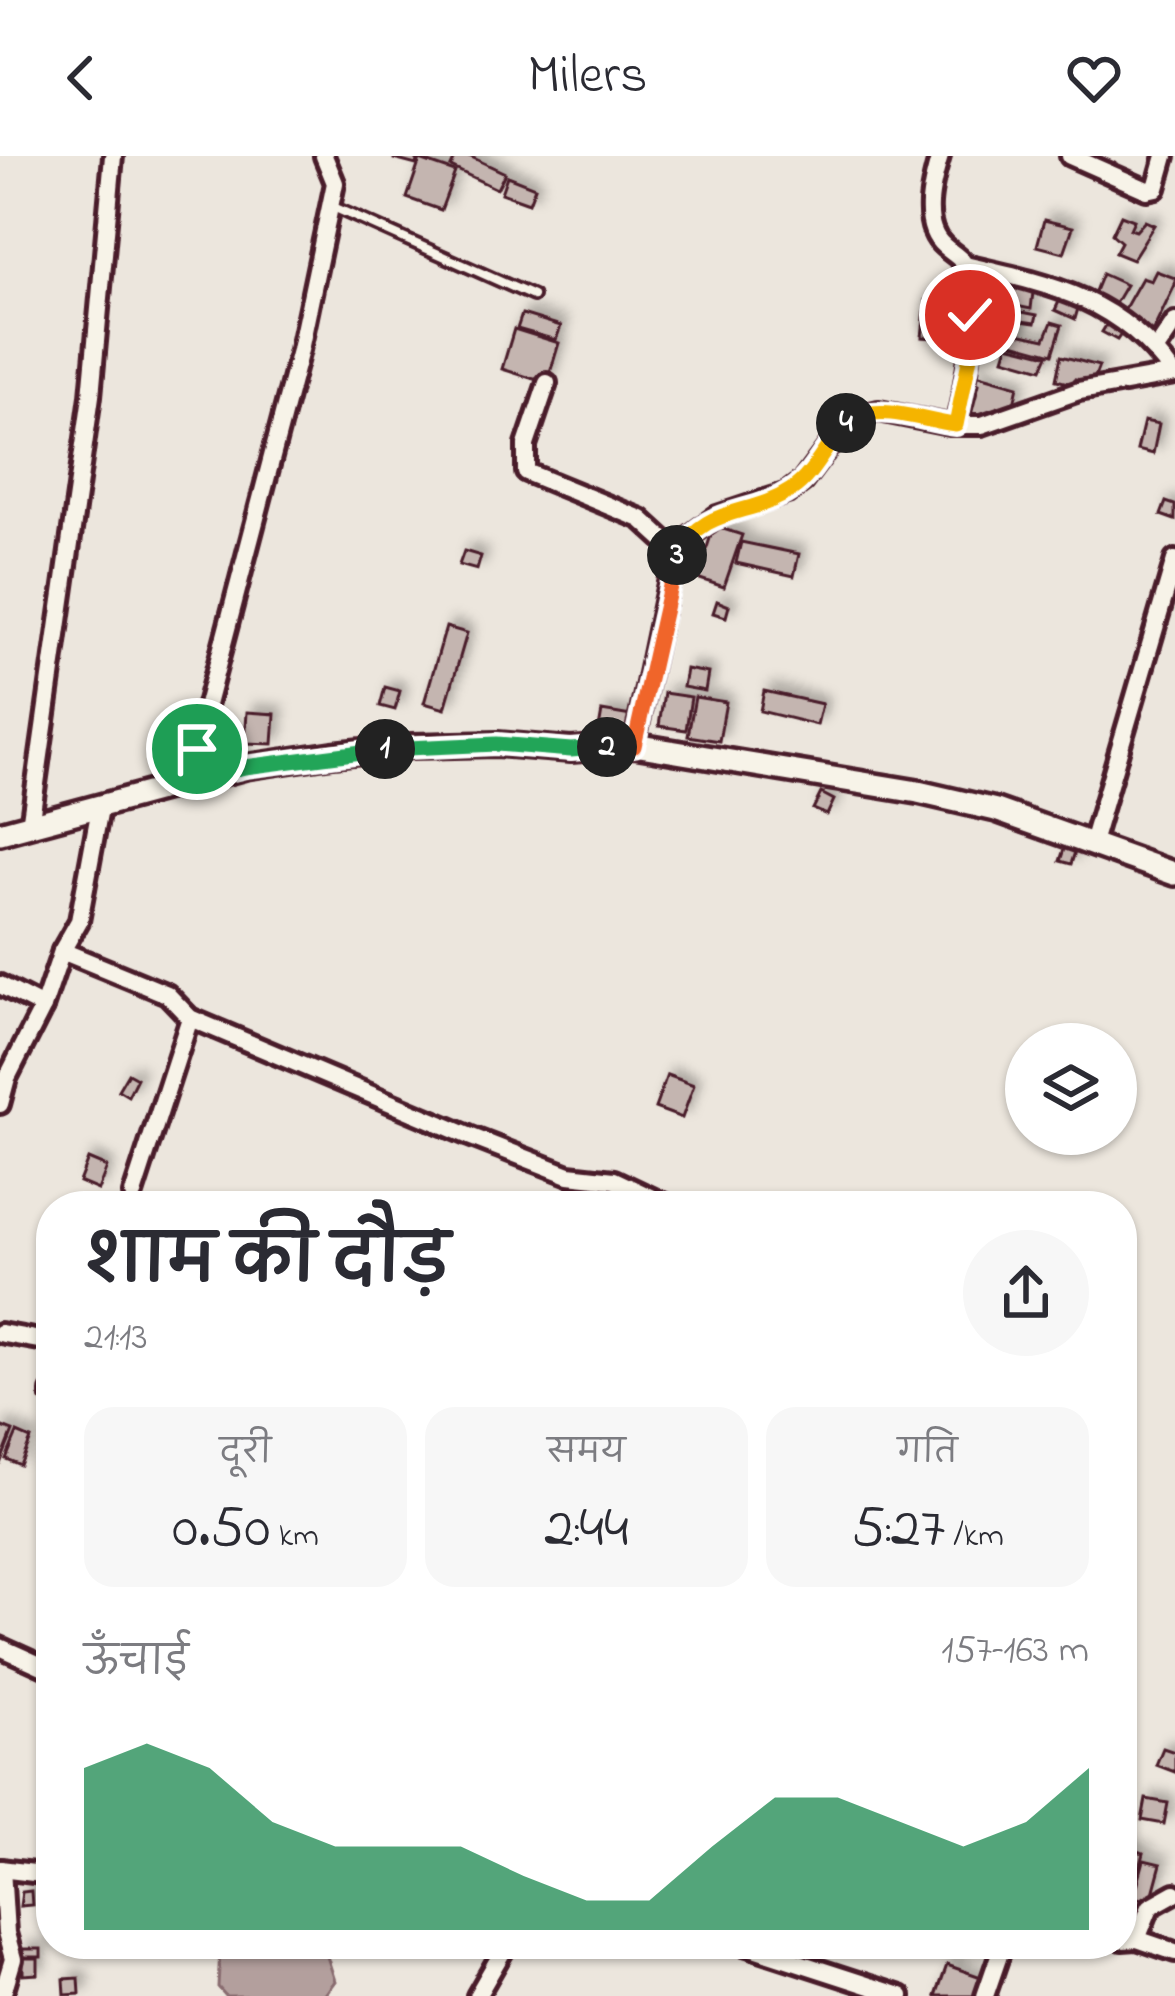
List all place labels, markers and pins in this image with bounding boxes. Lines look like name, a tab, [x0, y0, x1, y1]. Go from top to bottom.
pin	[919, 264, 1021, 366]
pin: 4	[816, 393, 876, 453]
pin: 3	[647, 525, 707, 585]
pin	[146, 698, 248, 800]
pin: 2	[577, 717, 637, 777]
pin: 1	[355, 719, 415, 779]

